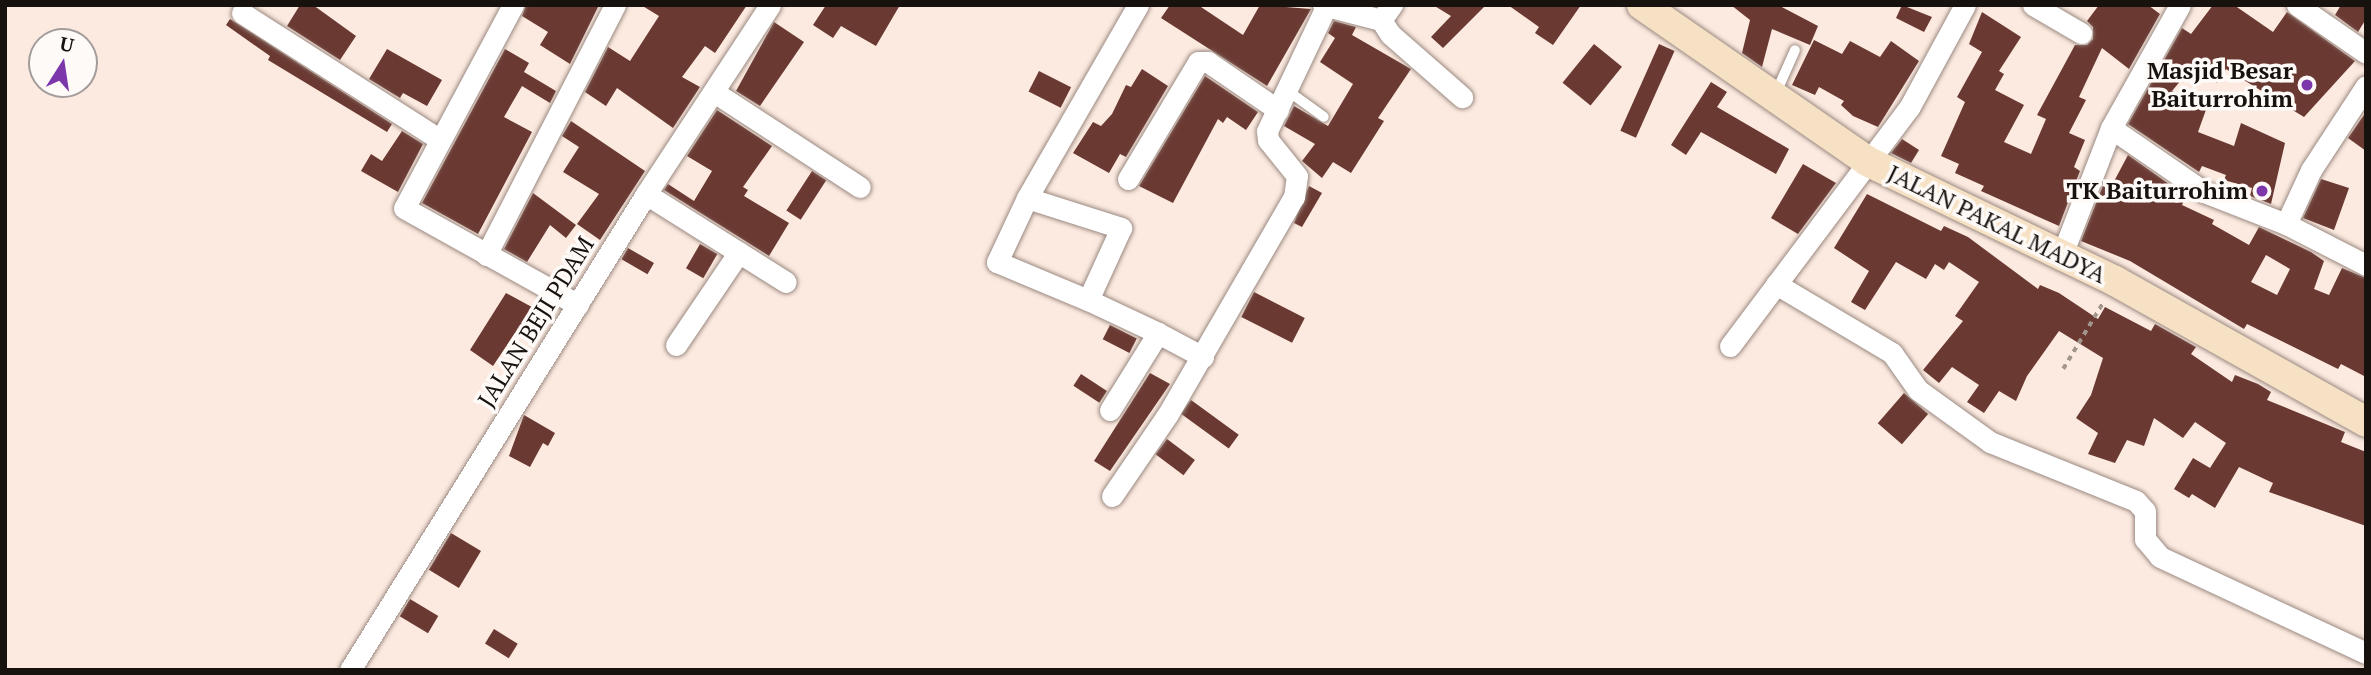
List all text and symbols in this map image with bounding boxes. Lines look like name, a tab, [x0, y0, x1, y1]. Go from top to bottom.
north arrow	[28, 28, 98, 98]
text: U	[58, 30, 76, 58]
place label: Masjid Besar Baiturrohim	[2147, 57, 2293, 113]
marker: Masjid Besar Baiturrohim	[2299, 77, 2315, 93]
street label: JALAN PAKAL MADYA	[1883, 159, 2111, 289]
place label: TK Baiturrohim	[2067, 177, 2248, 205]
marker: TK Baiturrohim	[2254, 183, 2270, 199]
street label: JALAN BEJI PDAM	[472, 231, 600, 413]

